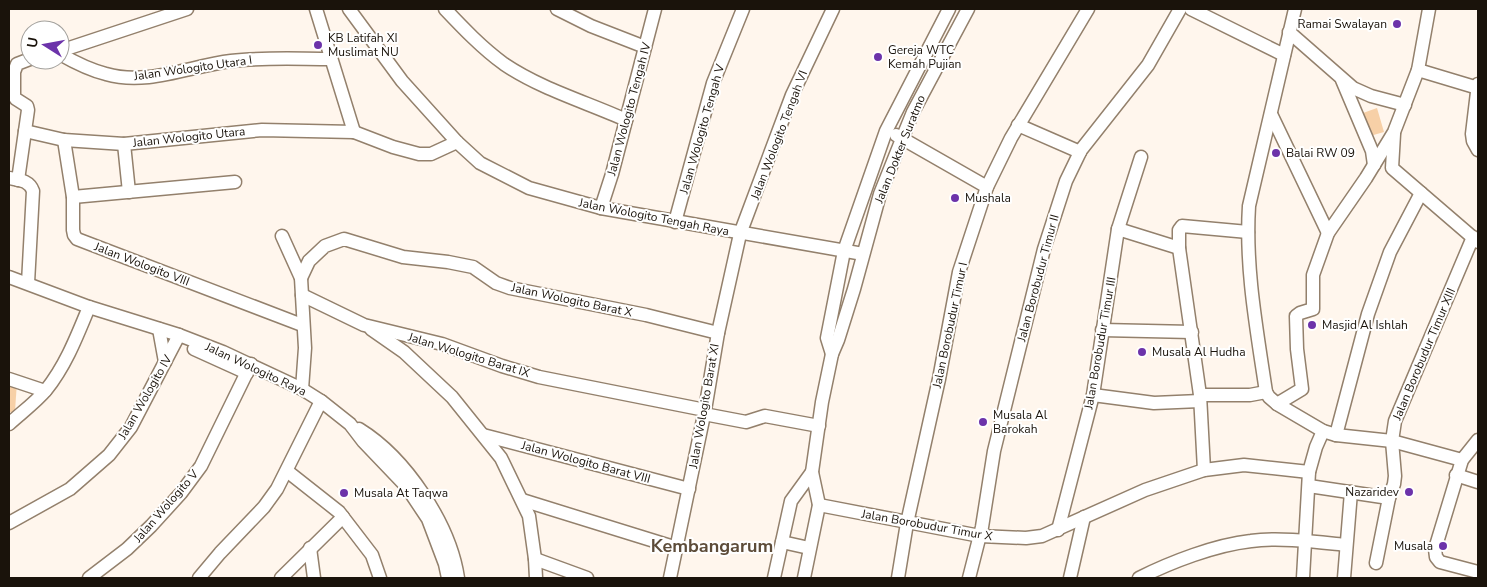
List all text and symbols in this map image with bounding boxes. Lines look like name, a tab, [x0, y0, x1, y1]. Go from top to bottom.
place label: Ramai Swalayan	[1297, 16, 1387, 32]
marker: Ramai Swalayan	[1391, 18, 1403, 30]
north arrow	[20, 20, 70, 70]
place label: KB Latifah XI Muslimat NU	[328, 30, 399, 60]
text: U	[22, 36, 43, 50]
marker: KB Latifah XI Muslimat NU	[312, 39, 324, 51]
street label: Jalan Wologito Tengah IV	[603, 40, 655, 178]
place label: Gereja WTC Kemah Pujian	[888, 42, 961, 72]
marker: Gereja WTC Kemah Pujian	[872, 51, 884, 63]
street label: Jalan Wologito Utara I	[132, 52, 253, 84]
street label: Jalan Wologito Tengah V	[676, 62, 728, 197]
street label: Jalan Wologito Tengah VI	[747, 68, 811, 203]
street label: Jalan Dokter Suratmo	[871, 92, 929, 206]
street label: Jalan Wologito Utara	[131, 123, 246, 151]
place label: Balai RW 09	[1286, 145, 1355, 161]
marker: Balai RW 09	[1270, 147, 1282, 159]
place label: Mushala	[965, 190, 1011, 206]
marker: Mushala	[949, 192, 961, 204]
street label: Jalan Wologito Tengah Raya	[577, 194, 730, 239]
street label: Jalan Borobudur Timur II	[1013, 213, 1063, 344]
street label: Jalan Wologito VIII	[91, 238, 192, 289]
street label: Jalan Borobudur Timur I	[929, 261, 971, 390]
street label: Jalan Borobudur Timur III	[1080, 276, 1120, 411]
street label: Jalan Wologito Barat X	[509, 279, 634, 321]
street label: Jalan Borobudur Timur XIII	[1389, 286, 1459, 423]
place label: Masjid Al Ishlah	[1322, 317, 1408, 333]
marker: Masjid Al Ishlah	[1306, 319, 1318, 331]
street label: Jalan Wologito Barat IX	[405, 329, 532, 381]
street label: Jalan Wologito Raya	[202, 338, 309, 399]
street label: Jalan Wologito Barat XI	[685, 342, 723, 471]
place label: Musala Al Hudha	[1152, 344, 1246, 360]
marker: Musala Al Hudha	[1136, 346, 1148, 358]
street label: Jalan Wologito IV	[114, 351, 176, 443]
place label: Musala Al Barokah	[993, 407, 1048, 437]
marker: Musala Al Barokah	[977, 416, 989, 428]
street label: Jalan Wologito Barat VIII	[519, 437, 652, 487]
street label: Jalan Wologito V	[129, 466, 202, 546]
place label: Nazaridev	[1345, 484, 1400, 500]
place label: Musala At Taqwa	[354, 485, 448, 501]
marker: Nazaridev	[1403, 486, 1415, 498]
marker: Musala At Taqwa	[338, 487, 350, 499]
street label: Jalan Borobudur Timur X	[859, 505, 994, 544]
district label: Kembangarum	[651, 534, 773, 558]
place label: Musala	[1394, 538, 1433, 554]
marker: Musala	[1437, 540, 1449, 552]

